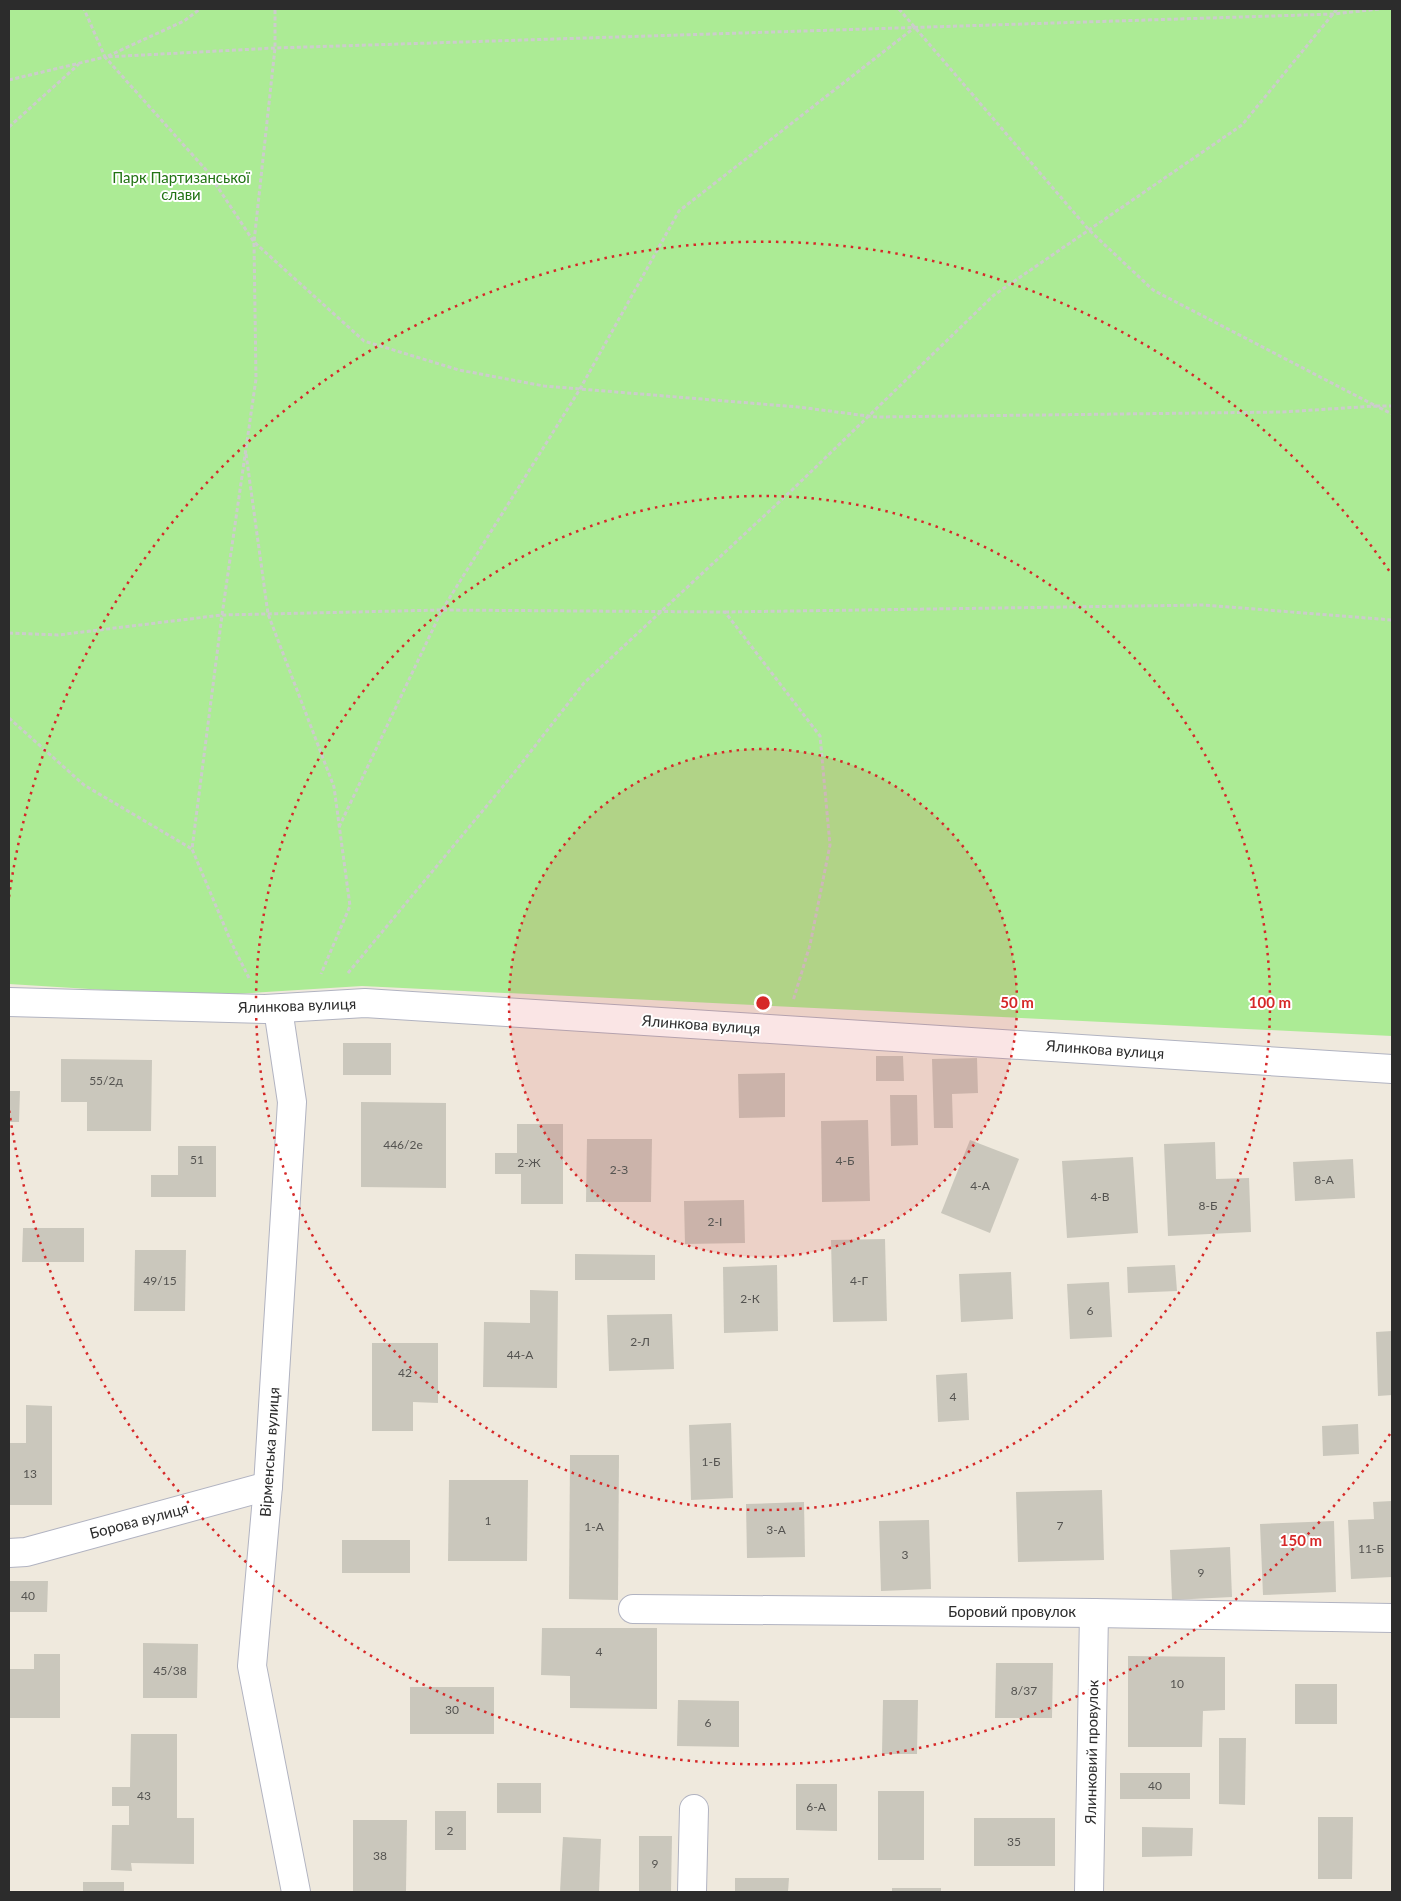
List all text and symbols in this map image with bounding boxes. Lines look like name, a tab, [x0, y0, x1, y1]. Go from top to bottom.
park label: Парк Партизанської слави	[112, 168, 250, 203]
text: 50 m	[1000, 993, 1034, 1011]
text: 100 m	[1249, 993, 1291, 1011]
street label: Ялинкова вулиця	[236, 994, 357, 1016]
centre of rings	[754, 994, 772, 1012]
street label: Ялинкова вулиця	[640, 1011, 761, 1037]
street label: Ялинкова вулиця	[1044, 1036, 1165, 1062]
house number: 55/2д	[89, 1073, 123, 1088]
house number: 446/2е	[383, 1137, 423, 1152]
house number: 51	[190, 1152, 204, 1167]
house number: 4-Б	[836, 1153, 854, 1168]
house number: 2-Ж	[517, 1155, 541, 1170]
house number: 2-З	[610, 1162, 628, 1177]
house number: 8-А	[1314, 1172, 1335, 1187]
house number: 4-А	[970, 1178, 991, 1193]
house number: 4-В	[1090, 1189, 1110, 1204]
house number: 8-Б	[1199, 1198, 1217, 1213]
house number: 2-І	[708, 1214, 722, 1229]
house number: 49/15	[143, 1273, 177, 1288]
house number: 4-Г	[850, 1273, 868, 1288]
house number: 2-К	[740, 1291, 760, 1306]
house number: 6	[1087, 1303, 1094, 1318]
house number: 2-Л	[630, 1334, 650, 1349]
house number: 44-А	[507, 1347, 534, 1362]
house number: 42	[398, 1365, 412, 1380]
street label: Вірменська вулиця	[255, 1386, 283, 1517]
house number: 4	[950, 1389, 957, 1404]
house number: 1-Б	[702, 1454, 720, 1469]
house number: 13	[23, 1466, 37, 1481]
street label: Борова вулиця	[87, 1498, 190, 1542]
house number: 1	[485, 1513, 492, 1528]
house number: 7	[1057, 1518, 1064, 1533]
house number: 1-А	[584, 1519, 605, 1534]
house number: 3-А	[766, 1522, 787, 1537]
text: 150 m	[1280, 1531, 1322, 1549]
house number: 11-Б	[1358, 1541, 1384, 1556]
house number: 3	[902, 1547, 909, 1562]
house number: 9	[1198, 1565, 1205, 1580]
house number: 40	[21, 1588, 35, 1603]
street label: Боровий провулок	[948, 1602, 1076, 1620]
house number: 4	[596, 1644, 603, 1659]
house number: 45/38	[153, 1663, 187, 1678]
house number: 10	[1170, 1676, 1184, 1691]
street label: Ялинковий провулок	[1081, 1679, 1101, 1826]
house number: 8/37	[1011, 1683, 1037, 1698]
house number: 30	[445, 1702, 459, 1717]
house number: 6	[705, 1715, 712, 1730]
house number: 40	[1148, 1778, 1162, 1793]
house number: 43	[137, 1788, 151, 1803]
house number: 6-А	[806, 1799, 827, 1814]
house number: 2	[447, 1823, 454, 1838]
house number: 35	[1007, 1834, 1021, 1849]
house number: 38	[373, 1848, 387, 1863]
house number: 9	[652, 1856, 659, 1871]

